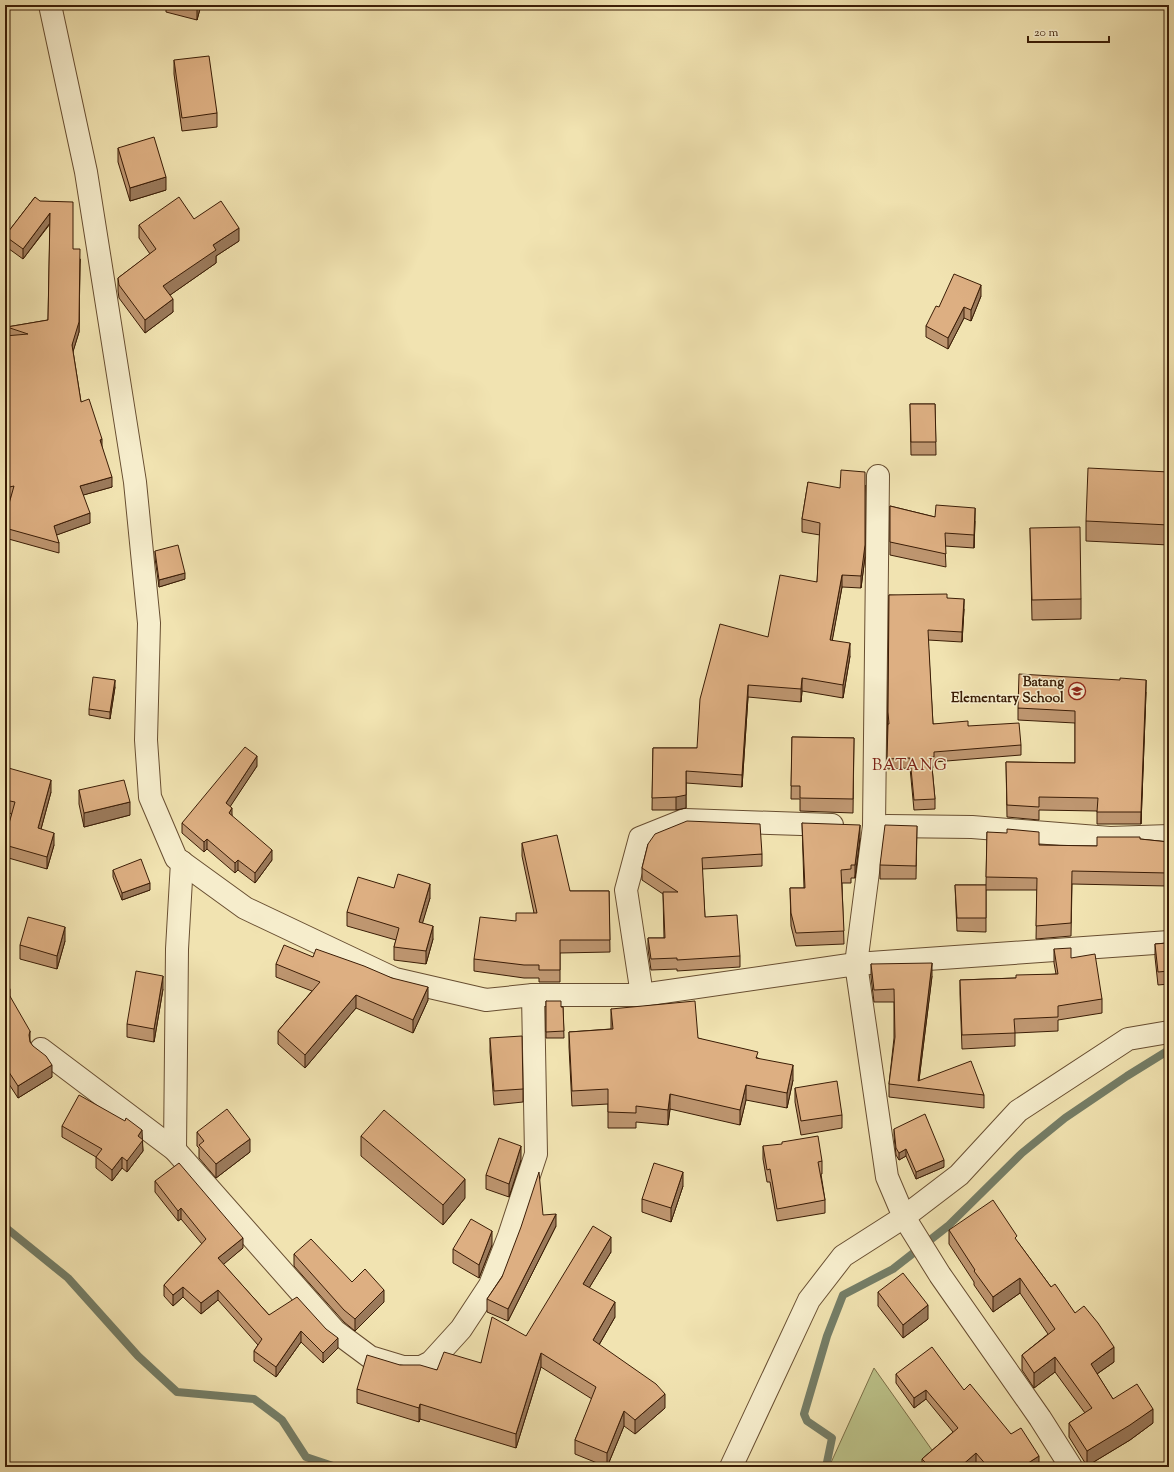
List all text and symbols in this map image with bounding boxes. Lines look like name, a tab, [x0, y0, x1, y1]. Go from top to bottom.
scale bar	[1028, 18, 1109, 44]
text: 20 m	[1034, 24, 1059, 42]
place label: Batang Elementary School	[951, 673, 1064, 709]
school or university icon: Batang Elementary School	[1067, 681, 1087, 701]
district label: BATANG	[872, 755, 948, 778]

